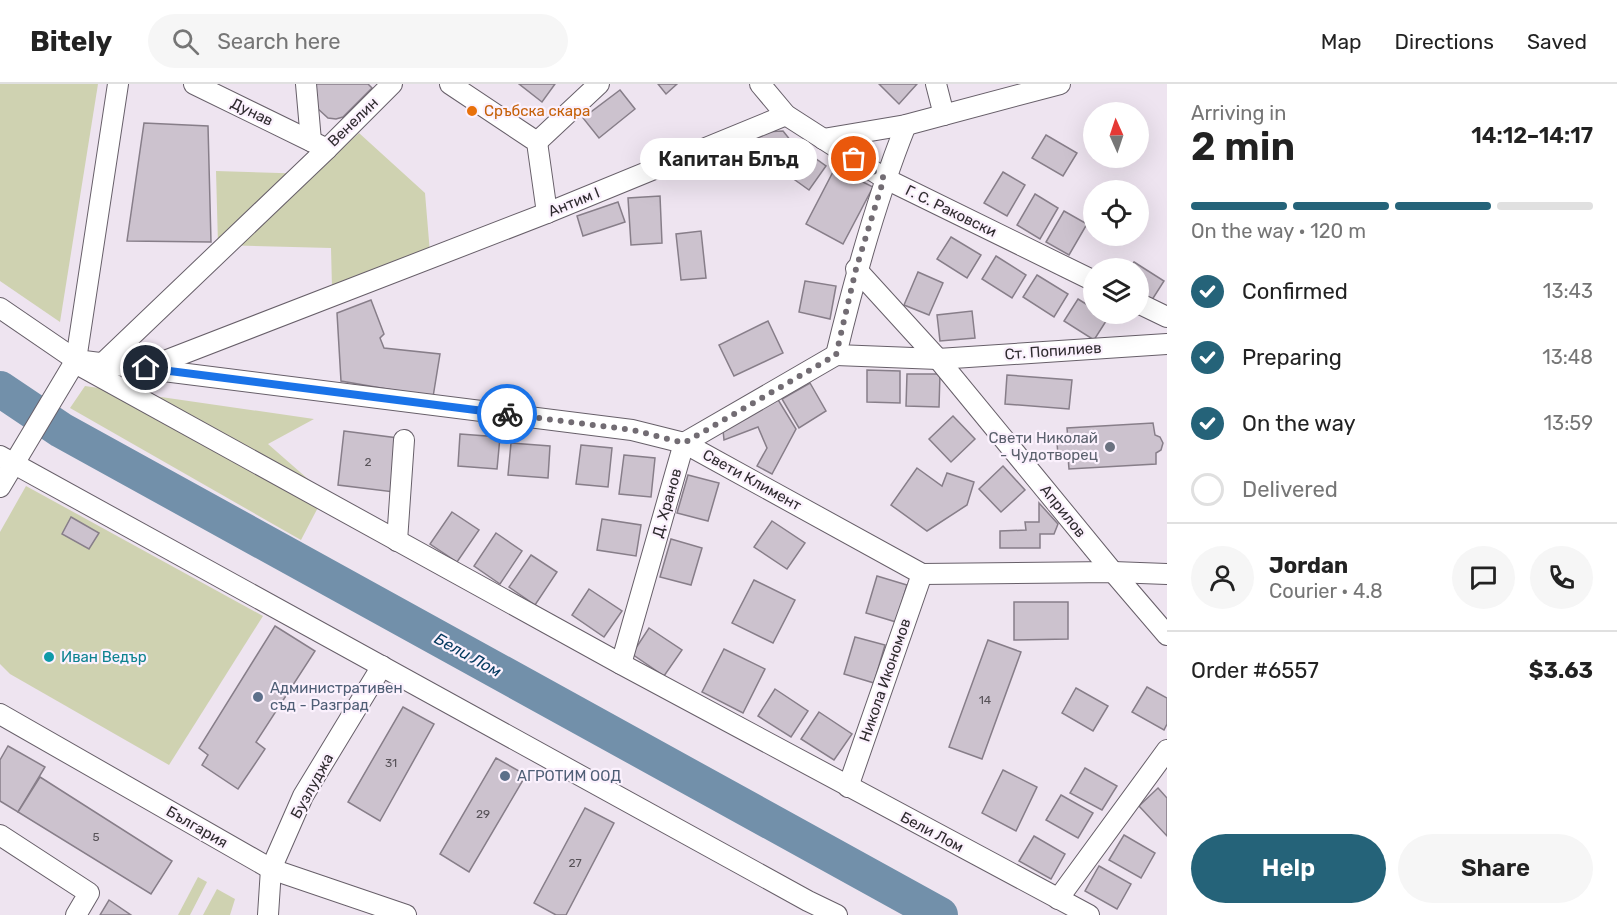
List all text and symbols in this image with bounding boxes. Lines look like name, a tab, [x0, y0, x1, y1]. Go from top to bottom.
search box	[148, 14, 568, 68]
text: Bitely	[30, 25, 112, 58]
icon: search	[169, 25, 202, 58]
text: Search here	[217, 28, 341, 55]
text: Map	[1321, 29, 1362, 54]
text: Directions	[1395, 29, 1494, 54]
text: Saved	[1527, 29, 1587, 54]
street label: Дунав	[228, 94, 276, 130]
street label: Венелин	[324, 94, 382, 150]
text: Arriving in	[1191, 101, 1286, 125]
place label: Сръбска скара	[484, 102, 590, 120]
north arrow	[1083, 102, 1149, 168]
map controls	[1083, 102, 1149, 324]
marker: Сръбска скара	[465, 104, 479, 118]
text: 14:12–14:17	[1471, 122, 1593, 149]
text: 2 min	[1191, 124, 1295, 170]
pin	[828, 133, 879, 184]
callout: Капитан Блъд	[641, 138, 818, 180]
icon: bag	[837, 142, 870, 175]
text: Капитан Блъд	[658, 147, 799, 171]
button: locate	[1083, 180, 1149, 246]
street label: Г. С. Раковски	[902, 181, 1000, 241]
street label: Антим I	[546, 184, 602, 220]
text: On the way · 120 m	[1191, 219, 1366, 243]
button: layers	[1083, 258, 1149, 324]
icon: check	[1191, 275, 1224, 308]
text: Confirmed	[1242, 278, 1348, 305]
text: 13:43	[1543, 279, 1593, 303]
street label: Ст. Попилиев	[1004, 339, 1102, 363]
icon: check	[1191, 341, 1224, 374]
pin	[120, 342, 171, 393]
text: Preparing	[1242, 344, 1342, 371]
text: 13:48	[1542, 345, 1593, 369]
icon: home	[129, 351, 162, 384]
courier	[477, 384, 537, 444]
icon: bike	[491, 398, 524, 431]
icon: check	[1191, 407, 1224, 440]
text: On the way	[1242, 410, 1356, 437]
text: 13:59	[1544, 411, 1593, 435]
place label: Свети Николай - Чудотворец	[989, 429, 1098, 464]
marker: Свети Николай - Чудотворец	[1103, 440, 1117, 454]
street label: Свети Климент	[699, 445, 805, 515]
house number: 2	[364, 455, 372, 469]
street label: Д. Хранов	[649, 466, 685, 540]
text: Delivered	[1242, 476, 1338, 503]
street label: Априлов	[1036, 481, 1090, 541]
button: person	[1191, 546, 1254, 609]
button: chat	[1452, 546, 1515, 609]
button: phone	[1530, 546, 1593, 609]
text: Jordan	[1269, 552, 1348, 579]
text: Courier · 4.8	[1269, 579, 1383, 603]
street label: Никола Икономов	[855, 616, 915, 744]
water label: Бели Лом	[431, 629, 505, 681]
place label: Иван Ведър	[61, 648, 147, 666]
marker: Иван Ведър	[42, 650, 56, 664]
text: Order #6557	[1191, 657, 1319, 684]
text: $3.63	[1529, 657, 1593, 684]
place label: Административен съд - Разград	[270, 679, 403, 714]
marker: Административен съд - Разград	[251, 690, 265, 704]
house number: 14	[979, 693, 992, 707]
street label: Бузлуджа	[287, 750, 337, 822]
house number: 31	[385, 756, 397, 770]
place label: АГРОТИМ ООД	[517, 767, 621, 785]
marker: АГРОТИМ ООД	[498, 769, 512, 783]
street label: България	[163, 802, 231, 852]
house number: 29	[476, 807, 490, 821]
street label: Бели Лом	[897, 808, 967, 856]
house number: 5	[92, 830, 100, 844]
button: Help	[1191, 834, 1386, 903]
button: Share	[1398, 834, 1593, 903]
house number: 27	[568, 856, 582, 870]

